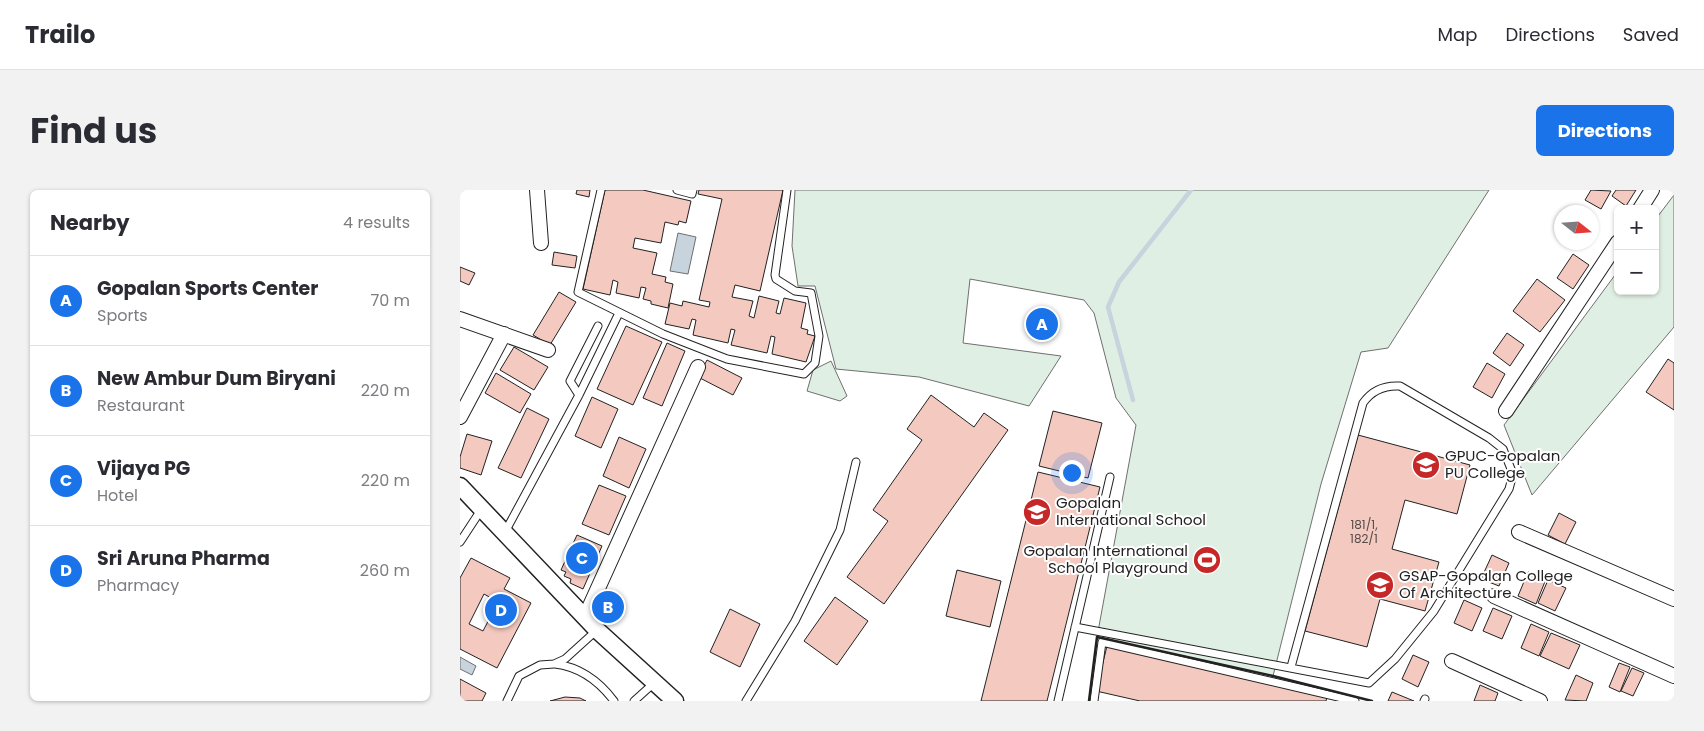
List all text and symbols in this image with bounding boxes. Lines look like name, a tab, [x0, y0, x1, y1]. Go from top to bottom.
text: Trailo	[25, 18, 95, 51]
text: Map	[1438, 22, 1477, 47]
text: Directions	[1505, 22, 1595, 47]
text: Saved	[1623, 22, 1679, 47]
button: Directions	[1536, 105, 1674, 156]
text: Find us	[30, 106, 157, 155]
north arrow	[1554, 205, 1599, 250]
map controls	[1614, 205, 1659, 295]
button: +	[1614, 205, 1659, 250]
text: Nearby	[50, 208, 130, 237]
text: 4 results	[343, 211, 410, 234]
button: −	[1614, 250, 1659, 295]
text: Gopalan Sports Center	[97, 275, 318, 302]
text: A	[60, 289, 72, 312]
text: 70 m	[370, 289, 410, 312]
text: Sports	[97, 304, 148, 327]
pin: A	[1026, 305, 1058, 343]
text: New Ambur Dum Biryani	[97, 365, 336, 392]
text: B	[61, 379, 71, 402]
text: 220 m	[361, 379, 410, 402]
text: Restaurant	[97, 394, 185, 417]
place label: GPUC-Gopalan PU College	[1445, 445, 1560, 483]
school or university icon: GPUC-Gopalan PU College	[1411, 450, 1441, 480]
text: Vijaya PG	[97, 455, 190, 482]
your location	[1059, 460, 1085, 486]
text: C	[60, 469, 72, 492]
text: 220 m	[361, 469, 410, 492]
text: Hotel	[97, 484, 138, 507]
place label: Gopalan International School	[1056, 492, 1206, 530]
school or university icon: Gopalan International School	[1022, 497, 1052, 527]
house number: 181/1, 182/1	[1350, 516, 1378, 547]
pin: C	[566, 539, 598, 577]
place label: Gopalan International School Playground	[1023, 540, 1188, 578]
text: Sri Aruna Pharma	[97, 545, 270, 572]
sports icon: Gopalan International School Playground	[1192, 545, 1222, 575]
text: D	[60, 559, 72, 582]
text: 260 m	[360, 559, 410, 582]
place label: GSAP-Gopalan College Of Architecture	[1399, 565, 1573, 603]
school or university icon: GSAP-Gopalan College Of Architecture	[1365, 570, 1395, 600]
text: Pharmacy	[97, 574, 179, 597]
pin: B	[592, 588, 624, 626]
pin: D	[485, 591, 517, 629]

